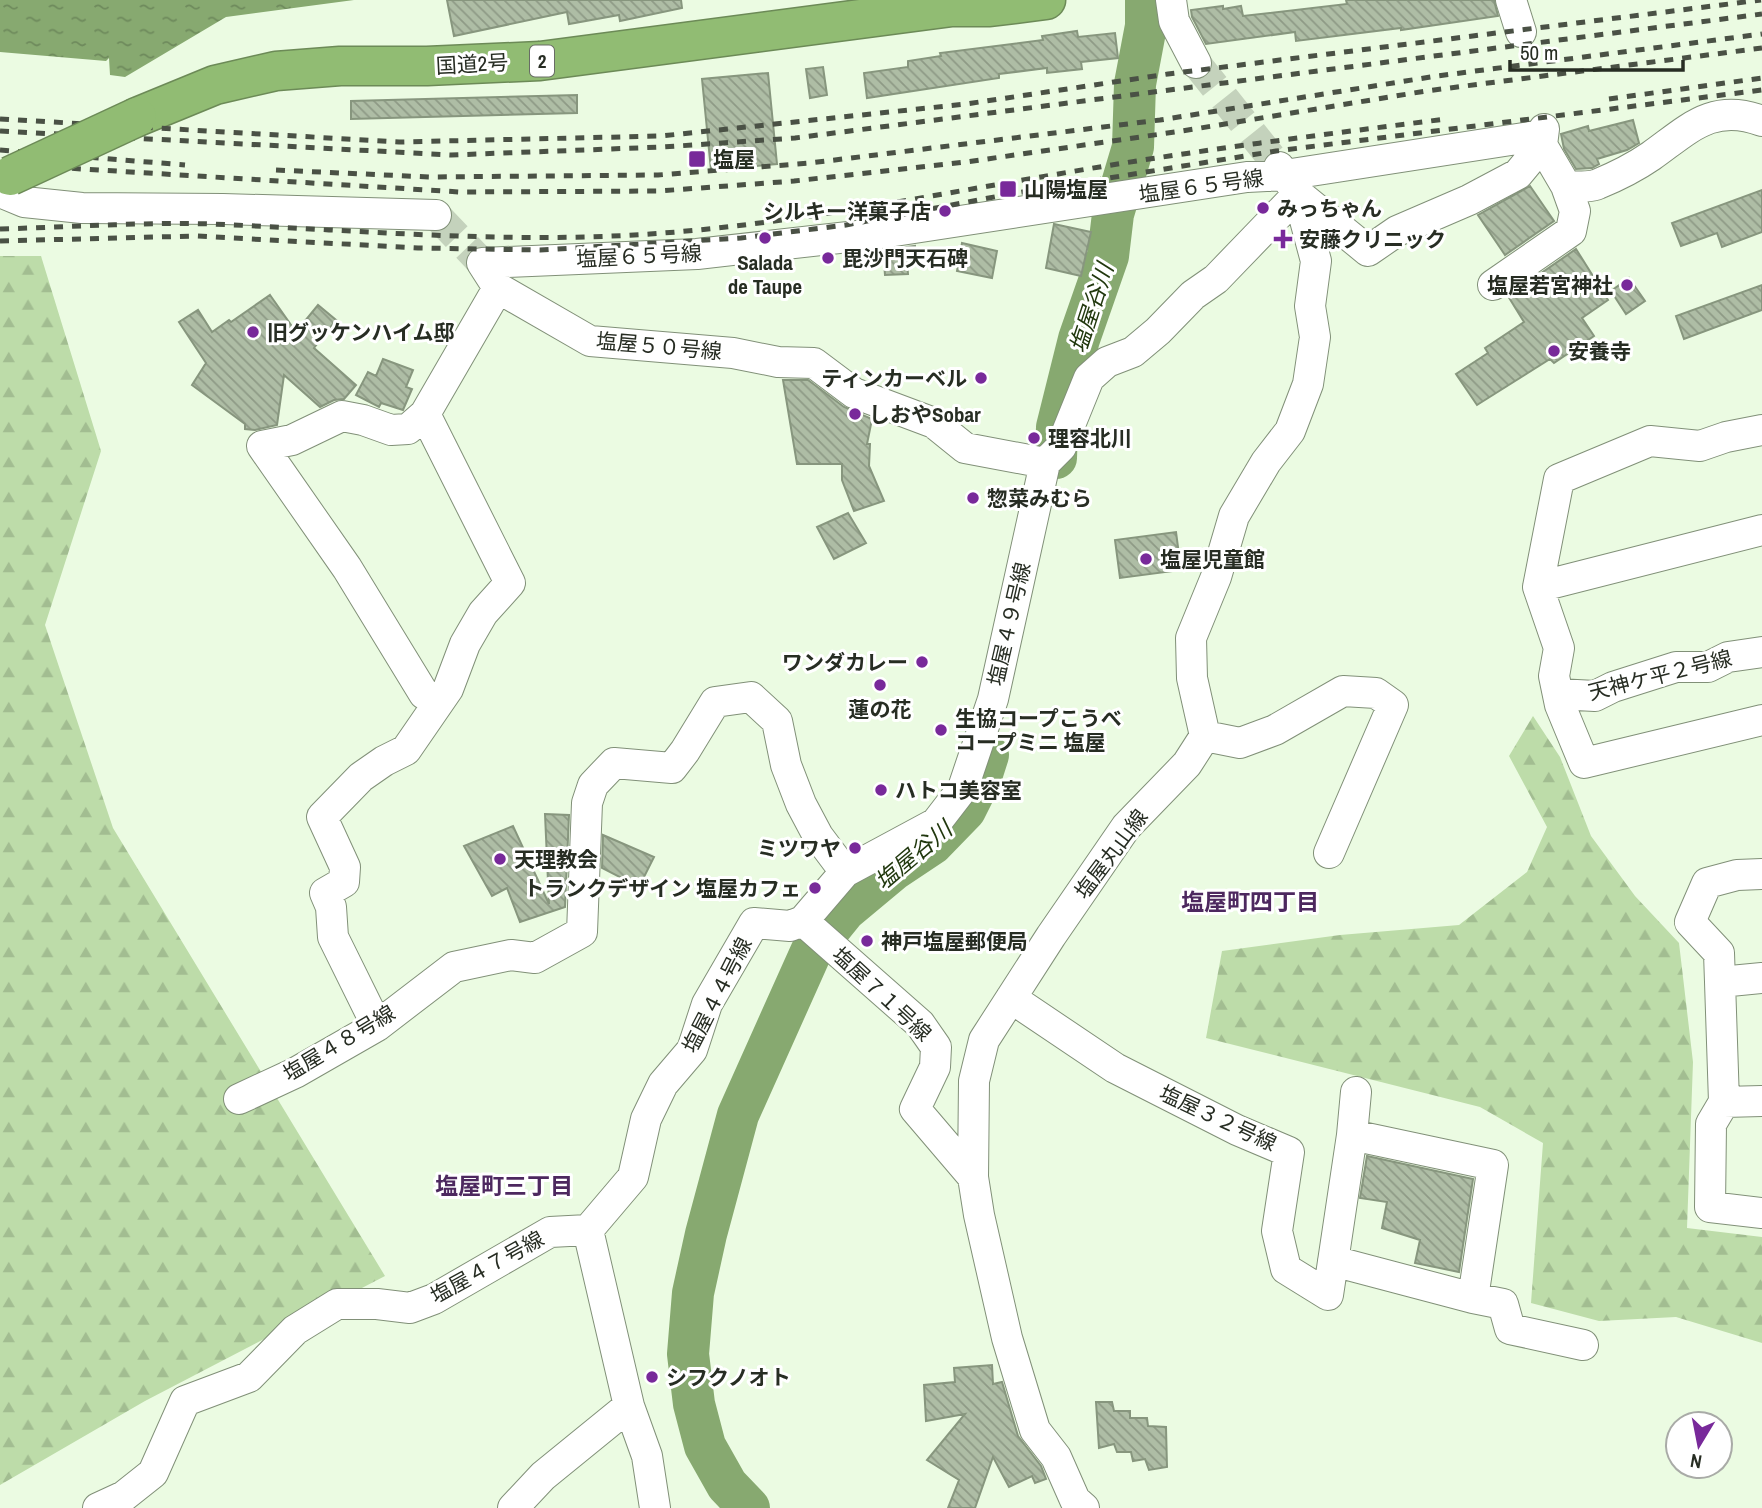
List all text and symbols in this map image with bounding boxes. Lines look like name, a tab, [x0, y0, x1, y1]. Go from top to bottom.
scale bar	[1510, 28, 1683, 72]
text: 50 m	[1520, 38, 1558, 67]
road number: 2	[530, 45, 554, 76]
street label: 国道2号	[435, 48, 509, 80]
place label: 塩屋	[713, 145, 755, 174]
marker: 塩屋	[687, 149, 707, 169]
street label: 塩屋６５号線	[1137, 163, 1265, 209]
place label: 山陽塩屋	[1024, 175, 1108, 204]
marker: 山陽塩屋	[998, 179, 1018, 199]
place label: みっちゃん	[1277, 194, 1382, 223]
place label: シルキー洋菓子店	[763, 197, 931, 226]
marker: みっちゃん	[1255, 200, 1271, 216]
marker: シルキー洋菓子店	[937, 203, 953, 219]
place label: 安藤クリニック	[1299, 225, 1446, 254]
marker: 安藤クリニック	[1273, 229, 1293, 249]
marker: Salada de Taupe	[757, 230, 773, 246]
street label: 塩屋６５号線	[575, 238, 703, 274]
place label: 毘沙門天石碑	[842, 244, 968, 273]
place label: Salada de Taupe	[728, 248, 802, 301]
marker: 毘沙門天石碑	[820, 250, 836, 266]
water label: 塩屋谷川	[1062, 257, 1121, 357]
place label: 塩屋若宮神社	[1487, 271, 1613, 300]
marker: 塩屋若宮神社	[1619, 277, 1635, 293]
place label: 旧グッケンハイム邸	[267, 318, 455, 347]
marker: 旧グッケンハイム邸	[245, 324, 261, 340]
street label: 塩屋５０号線	[595, 326, 723, 366]
place label: 安養寺	[1568, 337, 1631, 366]
marker: 安養寺	[1546, 343, 1562, 359]
place label: ティンカーベル	[821, 364, 967, 393]
marker: ティンカーベル	[973, 370, 989, 386]
place label: しおやSobar	[869, 400, 981, 429]
marker: しおやSobar	[847, 406, 863, 422]
place label: 理容北川	[1048, 424, 1132, 453]
marker: 理容北川	[1026, 430, 1042, 446]
place label: 惣菜みむら	[987, 484, 1092, 513]
marker: 惣菜みむら	[965, 490, 981, 506]
place label: 塩屋児童館	[1160, 545, 1265, 574]
marker: 塩屋児童館	[1138, 551, 1154, 567]
street label: 塩屋４９号線	[981, 559, 1037, 689]
street label: 天神ケ平２号線	[1585, 643, 1735, 707]
place label: ワンダカレー	[782, 648, 908, 677]
marker: ワンダカレー	[914, 654, 930, 670]
marker: 蓮の花	[872, 677, 888, 693]
place label: 蓮の花	[849, 695, 912, 724]
place label: 生協コープこうべ コープミニ 塩屋	[955, 704, 1122, 757]
marker: 生協コープこうべ コープミニ 塩屋	[933, 722, 949, 738]
place label: ハトコ美容室	[895, 776, 1022, 805]
marker: ハトコ美容室	[873, 782, 889, 798]
street label: 塩屋丸山線	[1068, 803, 1154, 905]
water label: 塩屋谷川	[868, 812, 960, 896]
place label: ミツワヤ	[757, 834, 841, 863]
marker: ミツワヤ	[847, 840, 863, 856]
place label: 天理教会	[514, 845, 598, 874]
marker: 天理教会	[492, 851, 508, 867]
place label: トランクデザイン 塩屋カフェ	[523, 874, 801, 903]
marker: トランクデザイン 塩屋カフェ	[807, 880, 823, 896]
district label: 塩屋町四丁目	[1181, 886, 1319, 917]
place label: 神戸塩屋郵便局	[881, 927, 1028, 956]
street label: 塩屋４４号線	[675, 932, 759, 1058]
marker: 神戸塩屋郵便局	[859, 933, 875, 949]
street label: 塩屋７１号線	[826, 940, 938, 1048]
street label: 塩屋４８号線	[278, 998, 400, 1088]
street label: 塩屋３２号線	[1155, 1078, 1281, 1158]
district label: 塩屋町三丁目	[435, 1170, 573, 1201]
street label: 塩屋４７号線	[425, 1224, 549, 1310]
place label: シフクノオト	[666, 1363, 791, 1392]
marker: シフクノオト	[644, 1369, 660, 1385]
north arrow	[1664, 1410, 1734, 1480]
text: N	[1688, 1448, 1704, 1476]

